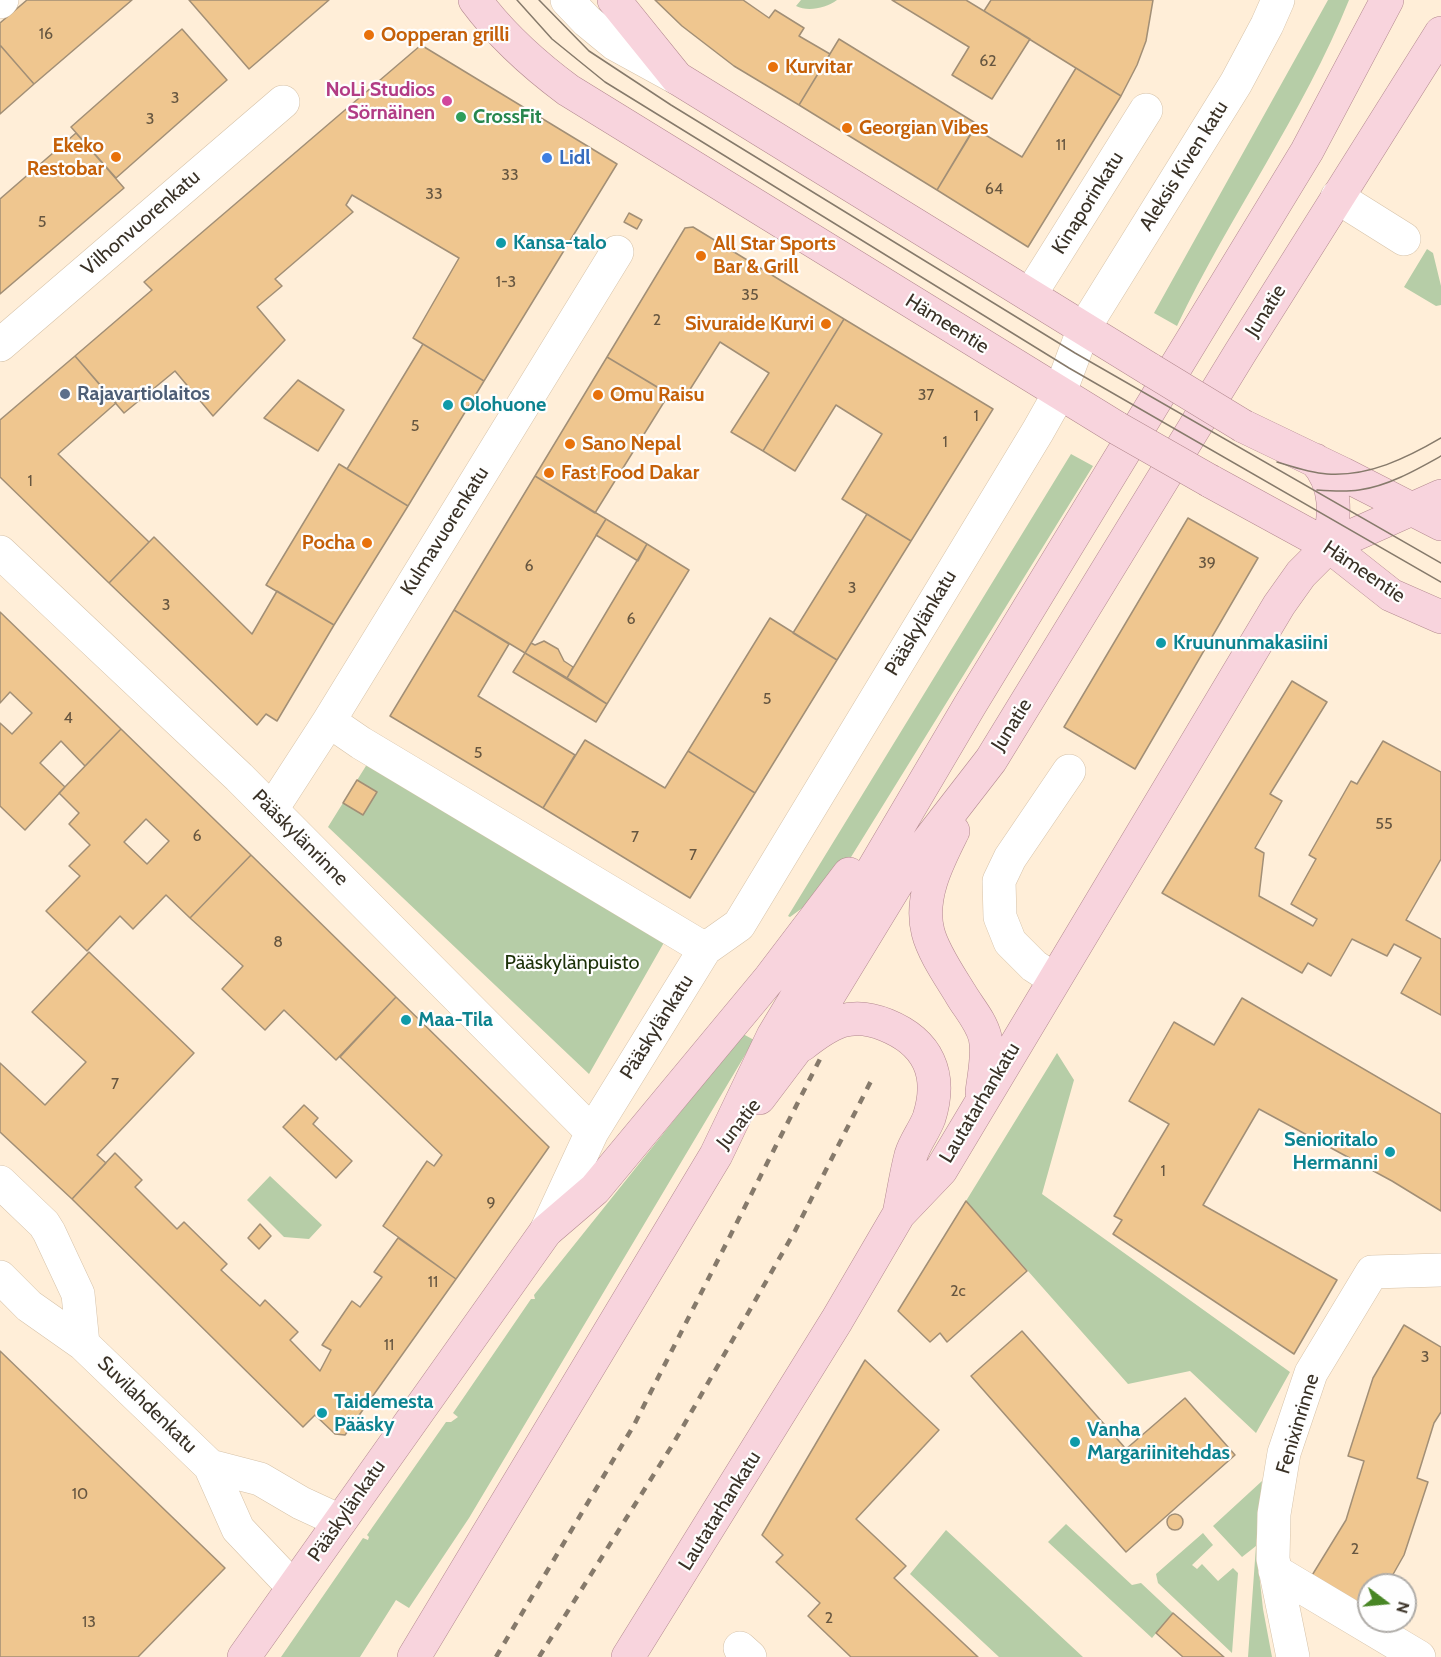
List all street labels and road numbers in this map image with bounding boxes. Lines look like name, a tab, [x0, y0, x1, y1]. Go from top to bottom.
street label: Aleksis Kiven katu	[1135, 97, 1233, 235]
street label: Kinaporinkatu	[1047, 147, 1129, 259]
street label: Vilhonvuorenkatu	[77, 165, 205, 281]
street label: Junatie	[1241, 280, 1291, 342]
street label: Hämeentie	[901, 289, 993, 359]
street label: Kulmavuorenkatu	[396, 462, 494, 600]
street label: Hämeentie	[1318, 536, 1410, 608]
street label: Pääskylänkatu	[880, 566, 962, 680]
street label: Junatie	[987, 694, 1037, 756]
street label: Pääskylänrinne	[247, 785, 353, 891]
street label: Pääskylänkatu	[615, 970, 699, 1084]
street label: Lautatarhankatu	[935, 1039, 1025, 1167]
street label: Junatie	[712, 1094, 766, 1154]
street label: Suvilahdenkatu	[92, 1351, 202, 1459]
street label: Fenixinrinne	[1271, 1371, 1325, 1477]
street label: Lautatarhankatu	[674, 1447, 766, 1575]
street label: Pääskylänkatu	[303, 1456, 391, 1566]

